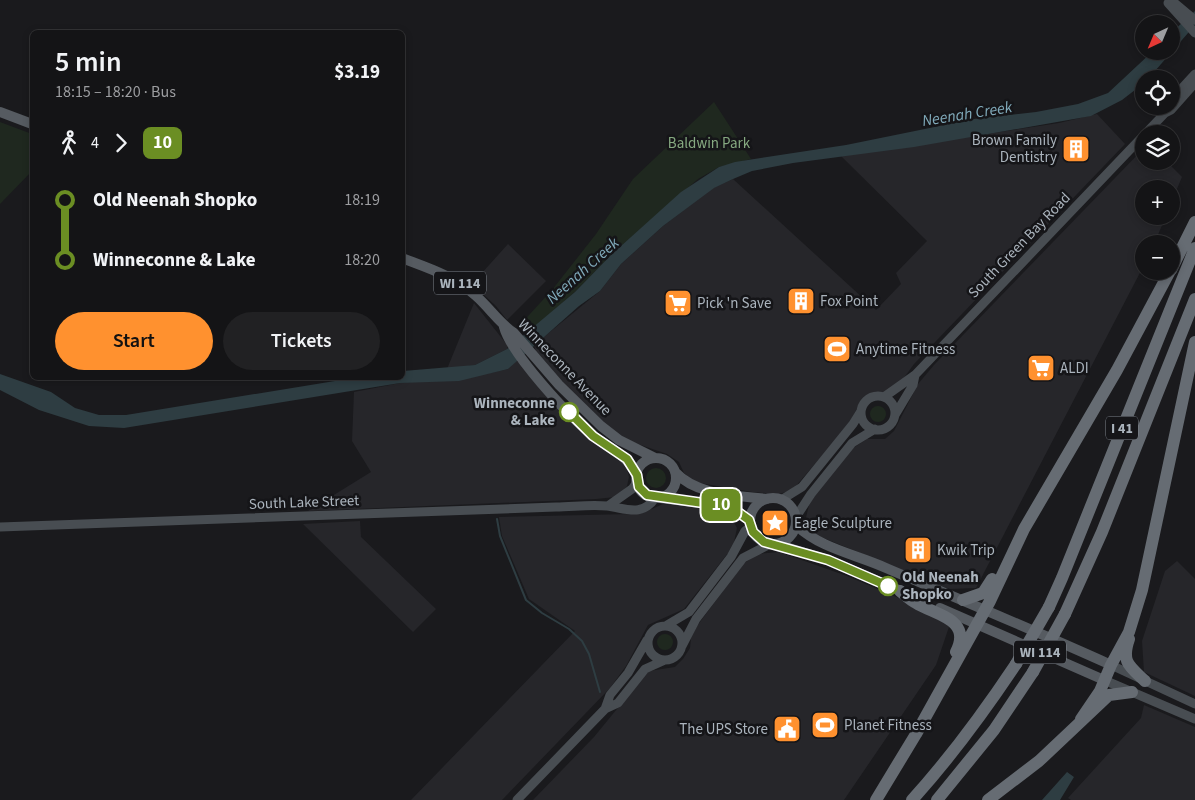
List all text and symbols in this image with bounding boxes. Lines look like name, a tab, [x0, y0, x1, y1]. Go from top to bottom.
north arrow	[1135, 15, 1180, 60]
map controls	[1135, 15, 1180, 280]
text: 5 min	[55, 42, 122, 82]
text: $3.19	[334, 59, 380, 86]
button: locate	[1135, 70, 1180, 115]
text: 18:15 – 18:20 · Bus	[55, 81, 176, 103]
water label: Neenah Creek	[921, 96, 1014, 132]
button: layers	[1135, 125, 1180, 170]
icon: walk	[55, 129, 83, 157]
icon: forward	[107, 129, 135, 157]
text: 10	[153, 130, 172, 155]
place label: Brown Family Dentistry	[972, 130, 1057, 168]
text: 4	[91, 132, 99, 154]
park label: Baldwin Park	[668, 133, 751, 154]
building icon: Brown Family Dentistry	[1061, 134, 1091, 164]
button: +	[1135, 180, 1180, 225]
text: Old Neenah Shopko	[93, 187, 257, 214]
street label: South Green Bay Road	[963, 188, 1075, 303]
text: 18:19	[344, 189, 380, 211]
water label: Neenah Creek	[542, 232, 624, 309]
button: −	[1135, 235, 1180, 280]
text: Winneconne & Lake	[93, 247, 256, 274]
text: 18:20	[344, 249, 380, 271]
road number: WI 114	[434, 272, 486, 294]
building icon: Fox Point	[786, 286, 816, 316]
supermarket icon: Pick 'n Save	[663, 288, 693, 318]
place label: Fox Point	[820, 291, 878, 312]
place label: Pick 'n Save	[697, 293, 771, 314]
button: Start	[55, 312, 213, 370]
button: Tickets	[223, 312, 380, 370]
street label: Winneconne Avenue	[513, 314, 616, 420]
sports icon: Anytime Fitness	[822, 334, 852, 364]
place label: Anytime Fitness	[856, 339, 955, 360]
supermarket icon: ALDI	[1026, 353, 1056, 383]
place label: ALDI	[1060, 358, 1089, 379]
place label: Winneconne & Lake	[474, 393, 555, 431]
marker: Winneconne & Lake	[559, 402, 579, 422]
road number: I 41	[1106, 416, 1138, 439]
line badge: 10	[698, 489, 744, 521]
street label: South Lake Street	[248, 490, 360, 515]
text: 10	[711, 492, 731, 517]
place icon: Eagle Sculpture	[760, 508, 790, 538]
place label: Eagle Sculpture	[794, 513, 892, 534]
building icon: Kwik Trip	[903, 535, 933, 565]
place label: Kwik Trip	[937, 540, 995, 561]
place label: Old Neenah Shopko	[902, 567, 979, 605]
marker: Old Neenah Shopko	[878, 576, 898, 596]
road number: WI 114	[1014, 640, 1066, 664]
sports icon: Planet Fitness	[810, 710, 840, 740]
public building icon: The UPS Store	[772, 714, 802, 744]
place label: Planet Fitness	[844, 715, 932, 736]
place label: The UPS Store	[679, 719, 768, 740]

